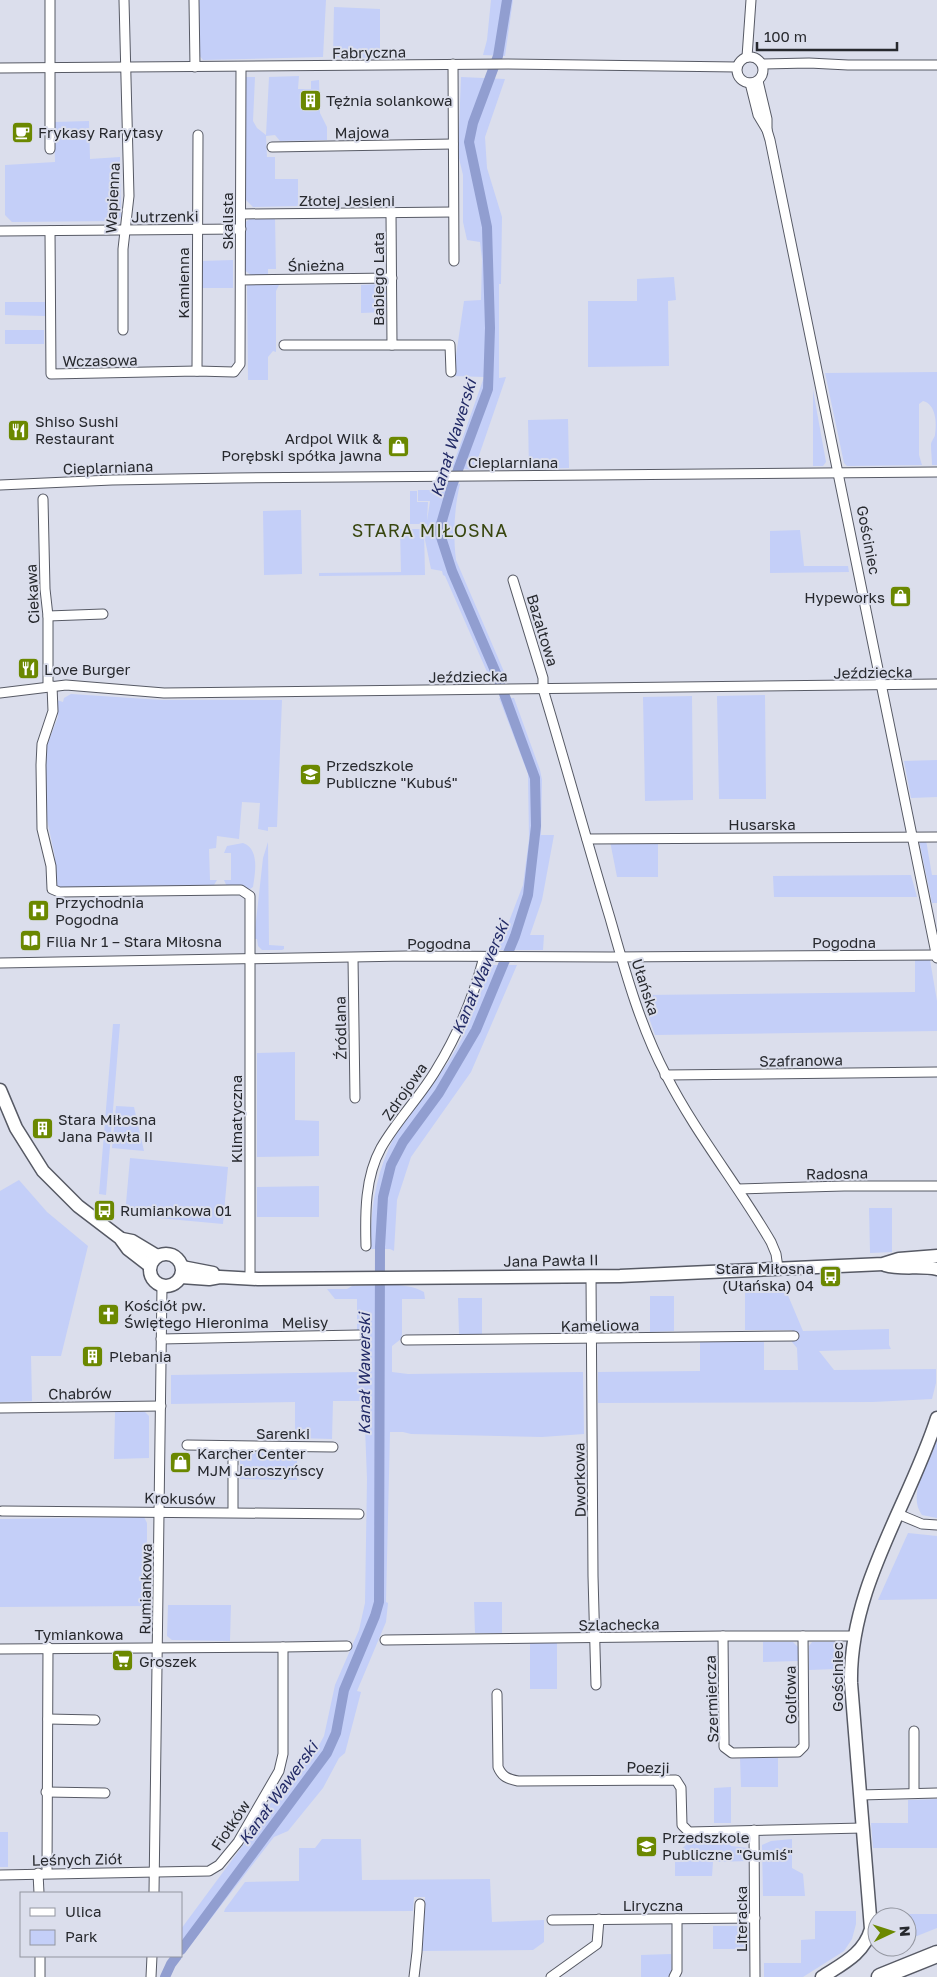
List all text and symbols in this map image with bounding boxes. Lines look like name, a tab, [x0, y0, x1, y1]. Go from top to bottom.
scale bar	[757, 20, 897, 52]
text: 100 m	[764, 27, 807, 45]
street label: Fabryczna	[332, 42, 406, 62]
building icon: Tężnia solankowa	[298, 88, 322, 112]
place label: Tężnia solankowa	[326, 91, 453, 109]
cafe icon: Frykasy Rarytasy	[10, 120, 34, 144]
place label: Frykasy Rarytasy	[38, 123, 164, 141]
street label: Majowa	[335, 123, 389, 141]
street label: Wapienna	[101, 162, 123, 234]
street label: Złotej Jesieni	[299, 191, 395, 209]
street label: Skalista	[218, 192, 236, 250]
street label: Jutrzenki	[131, 206, 199, 226]
street label: Babiego Lata	[369, 232, 387, 326]
street label: Kamienna	[174, 247, 192, 319]
street label: Śnieżna	[287, 256, 345, 274]
street label: Wczasowa	[62, 350, 138, 370]
water label: Kanał Wawerski	[426, 375, 481, 499]
place label: Shiso Sushi Restaurant	[35, 412, 118, 447]
restaurant icon: Shiso Sushi Restaurant	[7, 418, 31, 442]
place label: Ardpol Wilk & Porębski spółka jawna	[221, 429, 382, 464]
shop icon: Ardpol Wilk & Porębski spółka jawna	[386, 435, 410, 459]
street label: Cieplarniana	[468, 453, 558, 471]
street label: Cieplarniana	[62, 456, 154, 478]
street label: Gościniec	[854, 504, 884, 576]
district label: STARA MIŁOSNA	[352, 519, 508, 541]
street label: Ciekawa	[21, 564, 43, 624]
shop icon: Hypeworks	[889, 585, 913, 609]
place label: Hypeworks	[804, 588, 885, 606]
street label: Bazaltowa	[524, 592, 562, 668]
restaurant icon: Love Burger	[16, 657, 40, 681]
place label: Love Burger	[44, 660, 130, 678]
street label: Jeździecka	[833, 662, 913, 682]
street label: Jeździecka	[428, 666, 508, 686]
place label: Przedszkole Publiczne "Kubuś"	[326, 756, 458, 791]
school or university icon: Przedszkole Publiczne "Kubuś"	[298, 762, 322, 786]
street label: Husarska	[728, 815, 796, 833]
place label: Przychodnia Pogodna	[55, 893, 144, 928]
hospital icon: Przychodnia Pogodna	[27, 899, 51, 923]
water label: Kanał Wawerski	[447, 915, 514, 1037]
library icon: Filia Nr 1 – Stara Miłosna	[18, 929, 42, 953]
place label: Filia Nr 1 – Stara Miłosna	[46, 932, 222, 950]
street label: Pogodna	[812, 933, 876, 951]
street label: Pogodna	[407, 934, 471, 952]
street label: Ułańska	[628, 956, 664, 1018]
street label: Źródlana	[330, 996, 350, 1060]
street label: Szafranowa	[759, 1050, 843, 1070]
street label: Zdrojowa	[378, 1059, 430, 1123]
street label: Klimatyczna	[227, 1075, 245, 1163]
place label: Stara Miłosna Jana Pawła II	[58, 1110, 156, 1145]
building icon: Stara Miłosna Jana Pawła II	[30, 1116, 54, 1140]
street label: Radosna	[806, 1163, 868, 1183]
bus stop icon: Rumiankowa 01	[92, 1198, 116, 1222]
place label: Rumiankowa 01	[120, 1201, 232, 1219]
street label: Jana Pawła II	[503, 1250, 599, 1270]
place label: Stara Miłosna (Ułańska) 04	[716, 1259, 814, 1294]
bus stop icon: Stara Miłosna (Ułańska) 04	[818, 1265, 842, 1289]
place label: Kościół pw. Świętego Hieronima	[124, 1296, 269, 1331]
church icon: Kościół pw. Świętego Hieronima	[96, 1302, 120, 1326]
water label: Kanał Wawerski	[354, 1311, 374, 1435]
street label: Melisy	[281, 1313, 329, 1331]
street label: Kameliowa	[561, 1315, 639, 1335]
building icon: Plebania	[81, 1344, 105, 1368]
place label: Plebania	[109, 1347, 172, 1365]
street label: Chabrów	[48, 1383, 112, 1403]
street label: Sarenki	[256, 1424, 310, 1442]
street label: Dworkowa	[569, 1442, 589, 1518]
place label: Karcher Center MJM Jaroszyńscy	[197, 1444, 325, 1479]
shop icon: Karcher Center MJM Jaroszyńscy	[169, 1450, 193, 1474]
street label: Krokusów	[144, 1488, 216, 1508]
street label: Rumiankowa	[135, 1543, 155, 1635]
street label: Szlachecka	[578, 1614, 660, 1634]
street label: Tymiankowa	[35, 1625, 123, 1643]
street label: Gościniec	[828, 1642, 846, 1712]
supermarket icon: Groszek	[111, 1649, 135, 1673]
place label: Groszek	[139, 1652, 198, 1670]
street label: Szermiercza	[700, 1655, 722, 1743]
street label: Golfowa	[780, 1666, 800, 1724]
water label: Kanał Wawerski	[234, 1736, 323, 1848]
street label: Poezji	[626, 1758, 670, 1776]
street label: Fiołków	[207, 1797, 253, 1853]
place label: Przedszkole Publiczne "Gumiś"	[662, 1828, 793, 1863]
school or university icon: Przedszkole Publiczne "Gumiś"	[634, 1834, 658, 1858]
street label: Leśnych Ziół	[32, 1849, 122, 1869]
street label: Literacka	[732, 1886, 750, 1952]
legend	[20, 1892, 182, 1957]
street label: Liryczna	[623, 1896, 683, 1914]
text: Ulica	[65, 1902, 101, 1920]
north arrow	[867, 1907, 917, 1957]
text: N	[897, 1925, 914, 1937]
text: Park	[65, 1927, 98, 1945]

